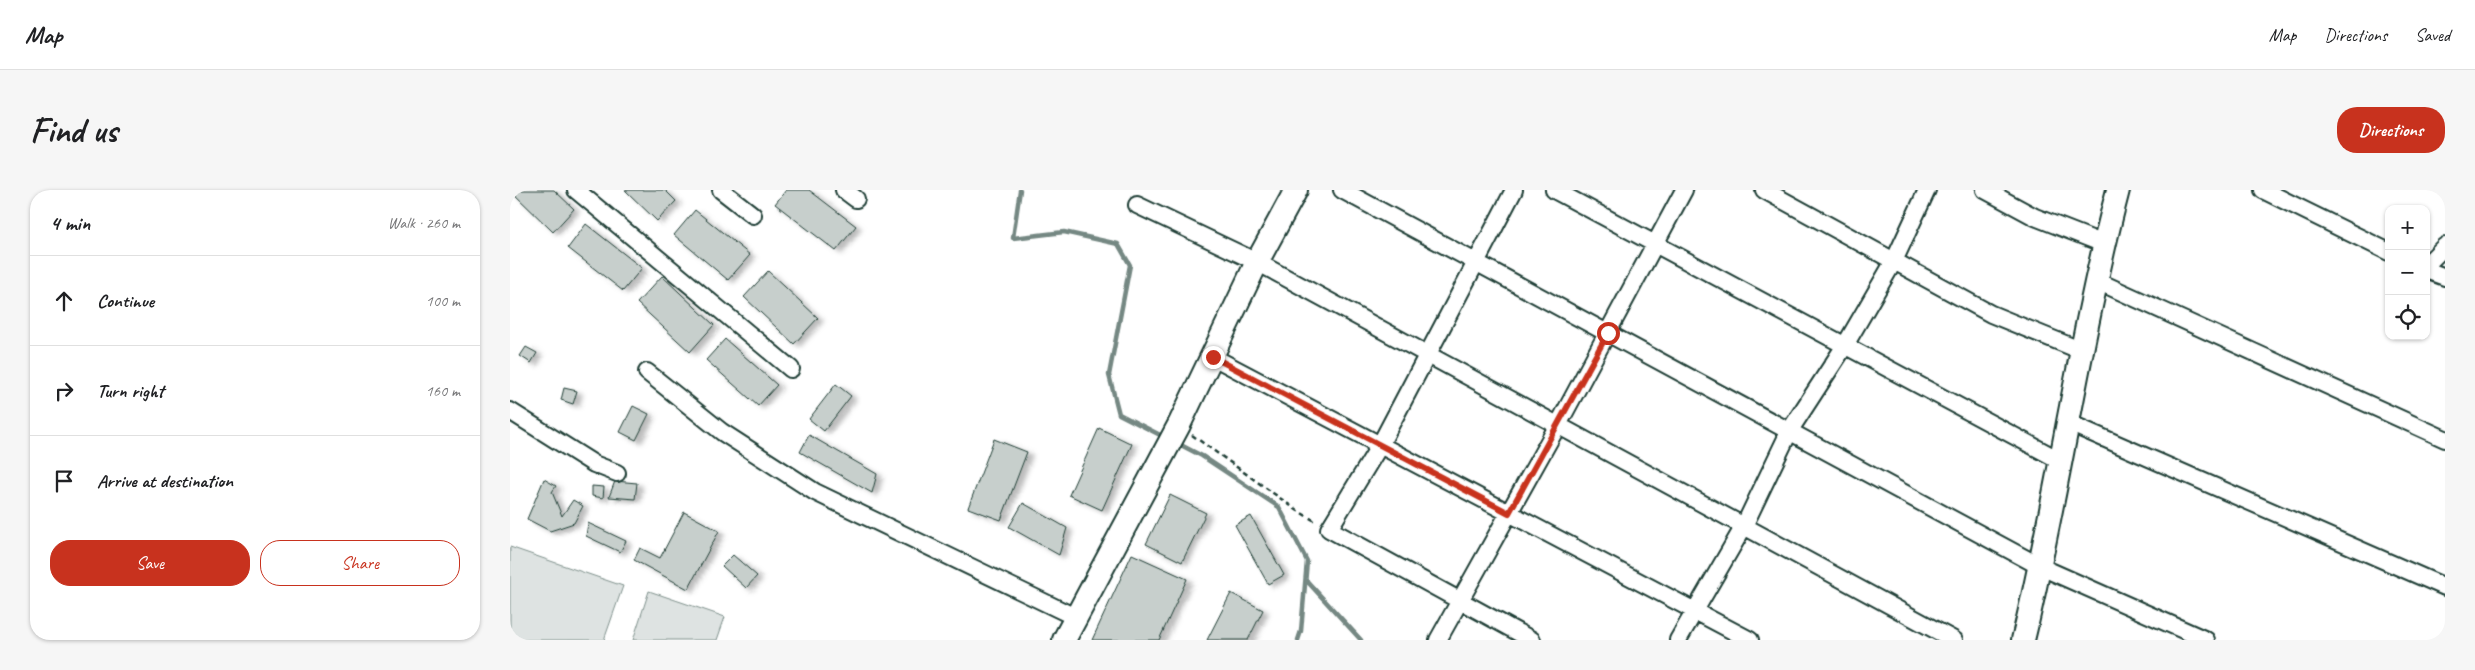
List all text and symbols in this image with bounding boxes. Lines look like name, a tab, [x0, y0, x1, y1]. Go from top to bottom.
text: Map	[25, 20, 62, 50]
text: Map	[2269, 24, 2296, 46]
text: Directions	[2324, 24, 2387, 46]
text: Saved	[2415, 24, 2450, 46]
button: Directions	[2337, 107, 2445, 153]
text: Find us	[30, 108, 117, 153]
map controls	[2385, 205, 2430, 340]
button: +	[2385, 205, 2430, 250]
text: 4 min	[50, 210, 90, 236]
text: Walk · 260 m	[388, 213, 460, 233]
button: −	[2385, 250, 2430, 295]
icon: ahead	[50, 287, 78, 315]
text: Continue	[97, 289, 154, 313]
text: 100 m	[426, 291, 460, 311]
button: locate	[2385, 295, 2430, 340]
route start	[1597, 322, 1620, 345]
route end	[1202, 346, 1225, 369]
icon: right	[50, 377, 78, 405]
text: Turn right	[97, 379, 164, 403]
text: 160 m	[426, 381, 460, 401]
icon: arrive	[50, 467, 78, 495]
text: Arrive at destination	[97, 469, 233, 493]
button: Save	[50, 540, 250, 586]
button: Share	[260, 540, 460, 586]

